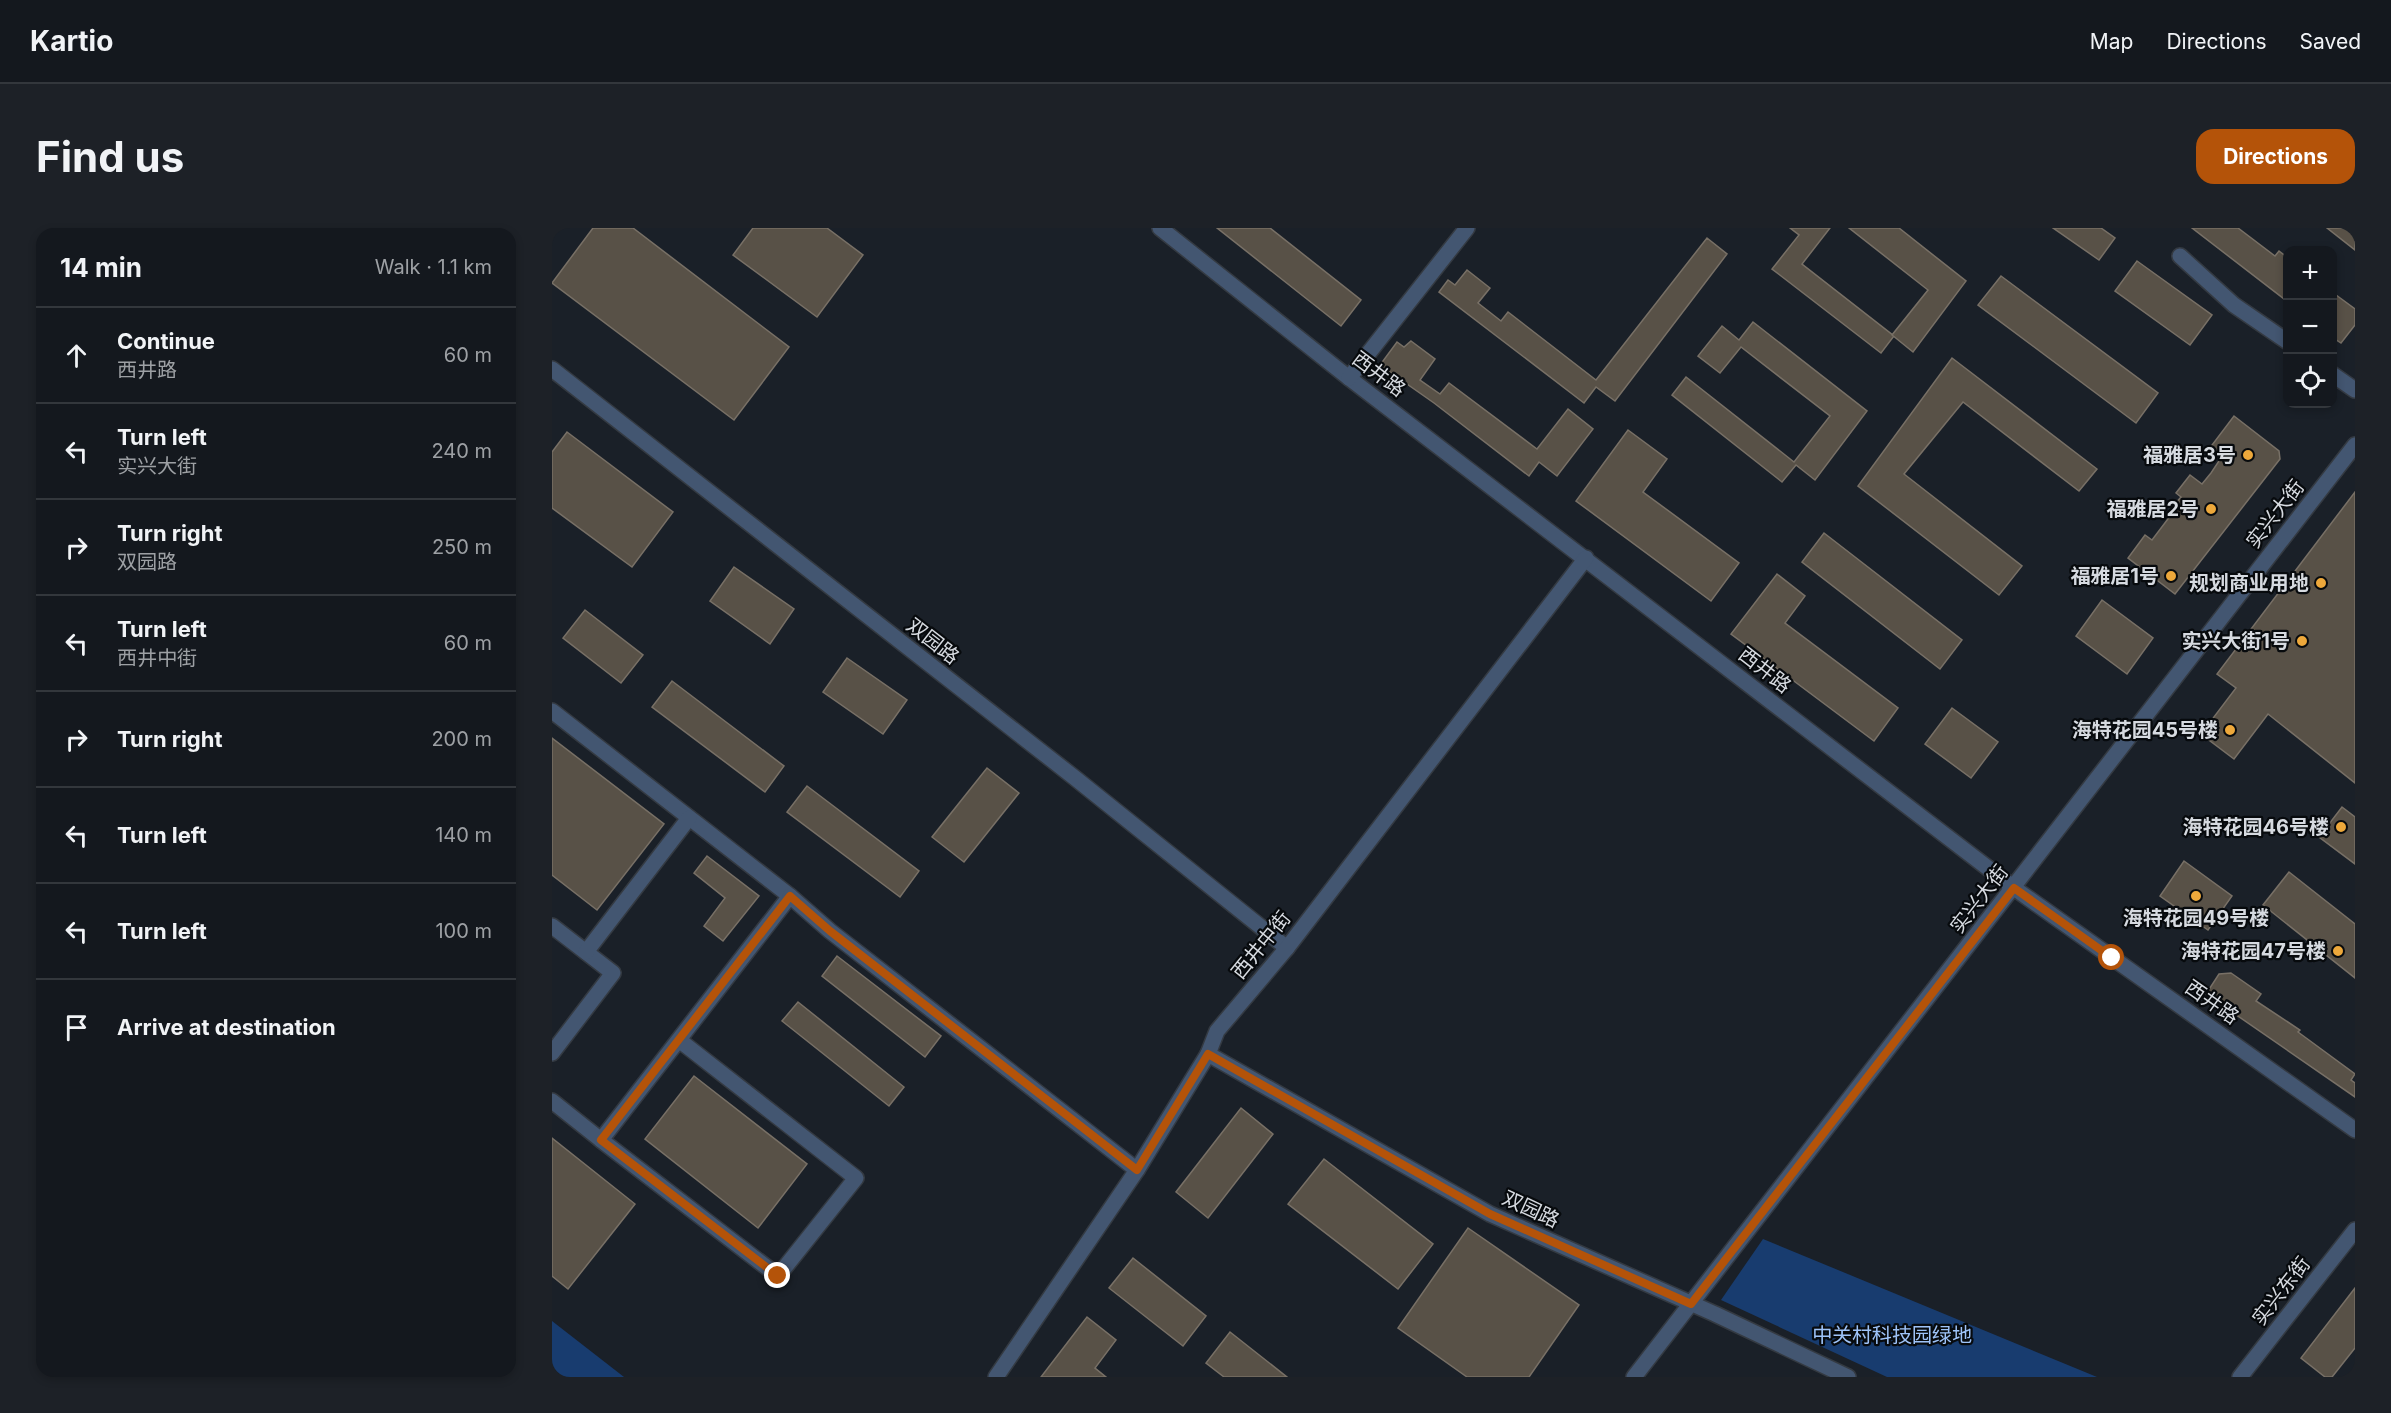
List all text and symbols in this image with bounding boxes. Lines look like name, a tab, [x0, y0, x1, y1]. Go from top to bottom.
text: Kartio	[30, 24, 113, 58]
text: Map	[2090, 29, 2133, 54]
text: Directions	[2166, 29, 2267, 54]
text: Saved	[2300, 29, 2361, 54]
button: Directions	[2196, 129, 2355, 184]
text: Find us	[36, 131, 184, 182]
map controls	[2283, 246, 2337, 408]
button: +	[2283, 246, 2337, 300]
text: 14 min	[60, 252, 142, 283]
text: Walk · 1.1 km	[375, 255, 492, 279]
button: −	[2283, 300, 2337, 354]
text: Continue	[117, 328, 215, 354]
icon: ahead	[60, 339, 93, 372]
text: 60 m	[444, 343, 492, 367]
street label: 西井路	[1348, 346, 1410, 402]
button: locate	[2283, 354, 2337, 408]
text: 西井路	[117, 358, 177, 382]
text: Turn left	[117, 424, 207, 450]
icon: left	[60, 435, 93, 468]
text: 240 m	[431, 439, 492, 463]
place label: 福雅居3号	[2143, 443, 2236, 467]
marker: 福雅居3号	[2241, 448, 2255, 462]
text: 实兴大街	[117, 454, 197, 478]
street label: 实兴大街	[2241, 475, 2309, 553]
place label: 福雅居2号	[2106, 497, 2199, 521]
marker: 福雅居2号	[2204, 502, 2218, 516]
text: Turn right	[117, 520, 223, 546]
icon: right	[60, 531, 93, 564]
text: 250 m	[432, 535, 492, 559]
text: 双园路	[117, 550, 177, 574]
place label: 福雅居1号	[2070, 564, 2159, 588]
marker: 福雅居1号	[2164, 569, 2178, 583]
place label: 规划商业用地	[2189, 571, 2309, 595]
marker: 规划商业用地	[2314, 576, 2328, 590]
street label: 双园路	[902, 613, 964, 669]
text: Turn left	[117, 616, 207, 642]
icon: left	[60, 627, 93, 660]
place label: 实兴大街1号	[2181, 629, 2290, 653]
text: 60 m	[444, 631, 492, 655]
marker: 实兴大街1号	[2295, 634, 2309, 648]
street label: 西井路	[1734, 642, 1796, 698]
text: 西井中街	[117, 646, 197, 670]
place label: 海特花园45号楼	[2072, 718, 2218, 742]
icon: right	[60, 723, 93, 756]
marker: 海特花园45号楼	[2223, 723, 2237, 737]
text: Turn right	[117, 726, 223, 752]
text: 200 m	[431, 727, 492, 751]
place label: 海特花园46号楼	[2182, 815, 2329, 839]
icon: left	[60, 819, 93, 852]
marker: 海特花园46号楼	[2334, 820, 2348, 834]
text: Turn left	[117, 822, 207, 848]
text: 140 m	[435, 823, 492, 847]
street label: 实兴大街	[1945, 860, 2013, 938]
marker: 海特花园49号楼	[2189, 889, 2203, 903]
street label: 西井中街	[1227, 906, 1295, 984]
place label: 海特花园49号楼	[2123, 906, 2269, 930]
icon: left	[60, 915, 93, 948]
text: Turn left	[117, 918, 207, 944]
text: 100 m	[435, 919, 492, 943]
place label: 海特花园47号楼	[2181, 939, 2326, 963]
route start	[2098, 944, 2124, 970]
marker: 海特花园47号楼	[2331, 944, 2345, 958]
street label: 西井路	[2181, 975, 2243, 1029]
icon: arrive	[60, 1011, 93, 1044]
text: Arrive at destination	[117, 1014, 336, 1040]
street label: 双园路	[1499, 1185, 1563, 1233]
street label: 实兴东街	[2247, 1252, 2315, 1330]
route end	[764, 1262, 790, 1288]
park label: 中关村科技园绿地	[1812, 1323, 1972, 1347]

